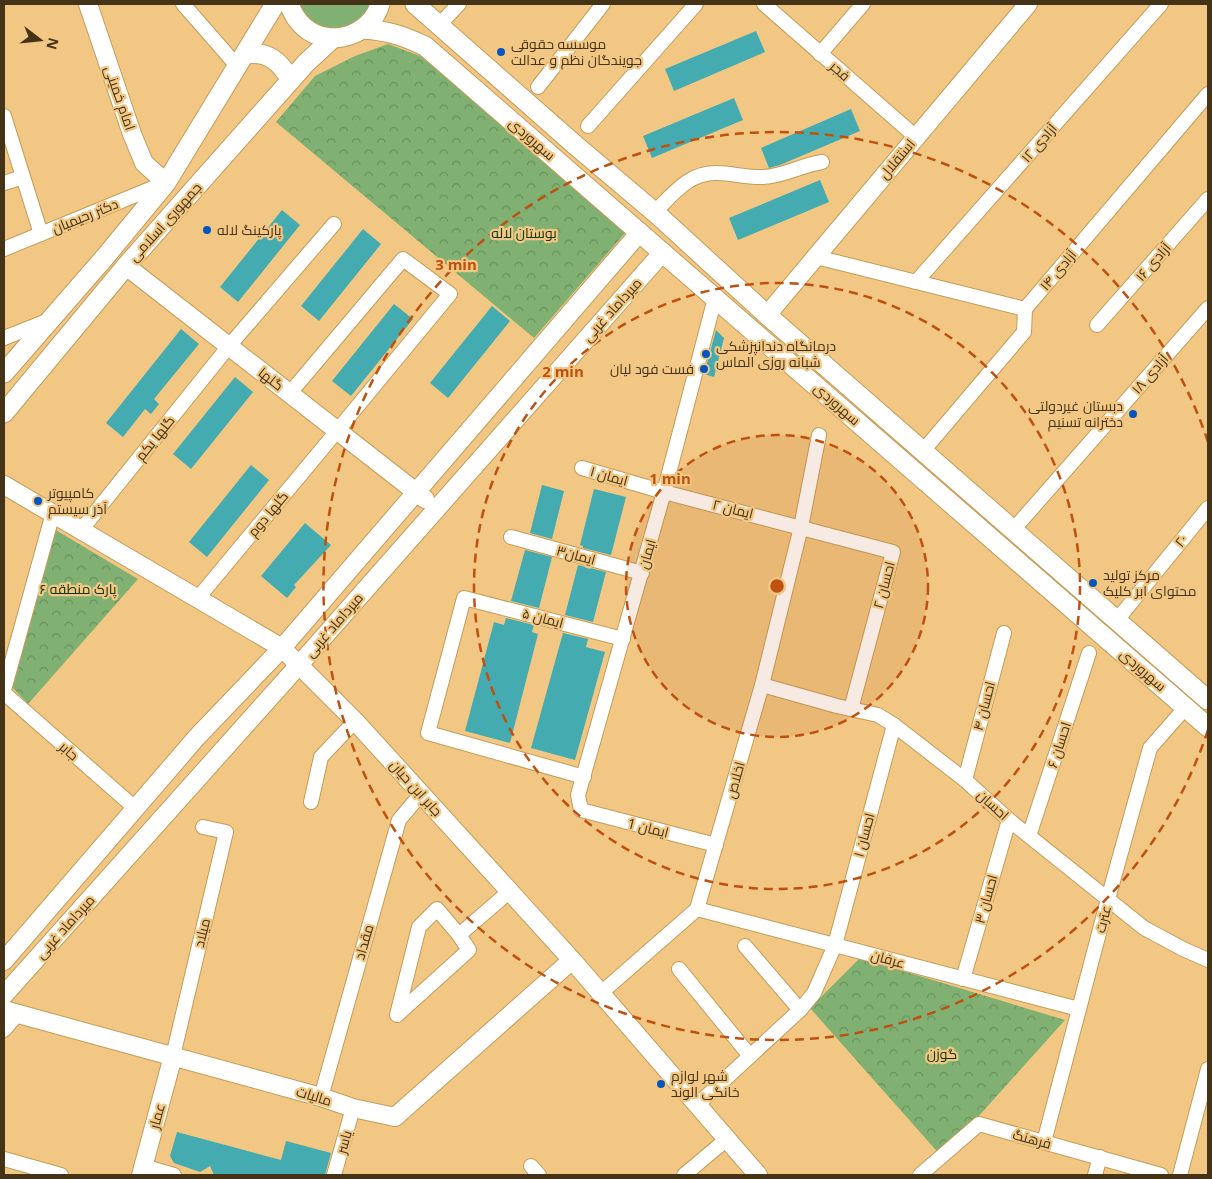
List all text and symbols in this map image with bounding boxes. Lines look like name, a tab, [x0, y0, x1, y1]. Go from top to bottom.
north arrow	[15, 15, 65, 65]
place label: موسسه حقوقی جویندگان نظم و عدالت	[511, 34, 642, 70]
text: N	[42, 36, 64, 52]
marker: موسسه حقوقی جویندگان نظم و عدالت	[495, 46, 507, 58]
street label: فجر	[825, 56, 855, 85]
street label: امام خمینی	[100, 63, 140, 133]
street label: سهروردی	[505, 113, 560, 164]
street label: آزادی ۱۲	[1016, 119, 1061, 166]
street label: استقلال	[874, 135, 919, 183]
street label: جمهوری اسلامی	[124, 178, 205, 265]
street label: دکتر رحیمیان	[49, 194, 121, 237]
place label: پارکینگ لاله	[217, 220, 282, 240]
park label: بوستان لاله	[491, 223, 557, 242]
marker: پارکینگ لاله	[201, 224, 213, 236]
street label: آزادی ۱۶	[1131, 238, 1175, 285]
street label: آزادی ۱۴	[1035, 245, 1080, 294]
text: 3 min	[435, 254, 477, 274]
street label: میرداماد غربی	[578, 274, 645, 346]
place label: درمانگاه دندان‍‍پزشکی شبانه روزی الماس	[716, 336, 836, 371]
marker: درمانگاه دندان‍‍پزشکی شبانه روزی الماس	[700, 348, 712, 360]
street label: آزادی ۱۸	[1127, 349, 1172, 398]
place label: فست فود لیان	[610, 359, 694, 378]
text: 2 min	[542, 361, 584, 381]
street label: گلها	[255, 363, 288, 394]
marker: فست فود لیان	[698, 363, 710, 375]
street label: سهروردی	[810, 378, 865, 429]
place label: دبستان غیردولتی دخترانه تسنیم	[1028, 396, 1123, 432]
marker: دبستان غیردولتی دخترانه تسنیم	[1127, 408, 1139, 420]
street label: گلها یکم	[131, 411, 179, 465]
street label: ایمان ۱	[588, 461, 630, 490]
text: 1 min	[649, 468, 691, 488]
place label: کامپیوتر آذر سیستم	[47, 483, 107, 519]
street label: گلها دوم	[243, 487, 293, 541]
street label: ایمان ۲	[711, 494, 756, 523]
marker: کامپیوتر آذر سیستم	[32, 495, 44, 507]
street label: ۲۰	[1170, 530, 1191, 551]
street label: ایمان	[633, 537, 660, 571]
street label: ایمان۳	[554, 540, 598, 569]
street label: احسان ۲	[868, 559, 899, 611]
place label: مرکز تولید محتوای ابر کلیک	[1103, 565, 1197, 600]
centre of rings	[768, 577, 786, 595]
marker: مرکز تولید محتوای ابر کلیک	[1087, 577, 1099, 589]
park label: پارک منطقه ۶	[39, 579, 117, 599]
street label: میرداماد غربی	[300, 588, 367, 661]
street label: ایمان ۵	[521, 603, 566, 632]
street label: سهروردی	[1116, 644, 1171, 695]
street label: احسان ۴	[968, 679, 999, 732]
street label: احسان ۶	[1042, 719, 1075, 770]
street label: جابر	[55, 736, 83, 764]
street label: جابر ابن حیان	[386, 755, 447, 820]
street label: اخلاص	[720, 759, 749, 801]
street label: احسان	[973, 785, 1013, 824]
street label: احسان ۱	[849, 811, 879, 859]
street label: ایمان 1	[625, 813, 671, 842]
street label: احسان ۳	[969, 872, 1002, 926]
street label: میرداماد غربی	[31, 891, 98, 963]
street label: عترت	[1090, 903, 1115, 935]
street label: میلاد	[189, 916, 214, 949]
street label: مقداد	[349, 922, 378, 962]
street label: عرفان	[869, 945, 907, 972]
park label: گوزن	[927, 1044, 957, 1063]
place label: شهر لوازم خانگی الوند	[671, 1066, 740, 1101]
marker: شهر لوازم خانگی الوند	[655, 1078, 667, 1090]
street label: مالیات	[294, 1081, 334, 1110]
street label: عمار	[144, 1101, 169, 1132]
street label: فرهنگ	[1011, 1124, 1054, 1153]
street label: یاسر	[331, 1128, 356, 1157]

